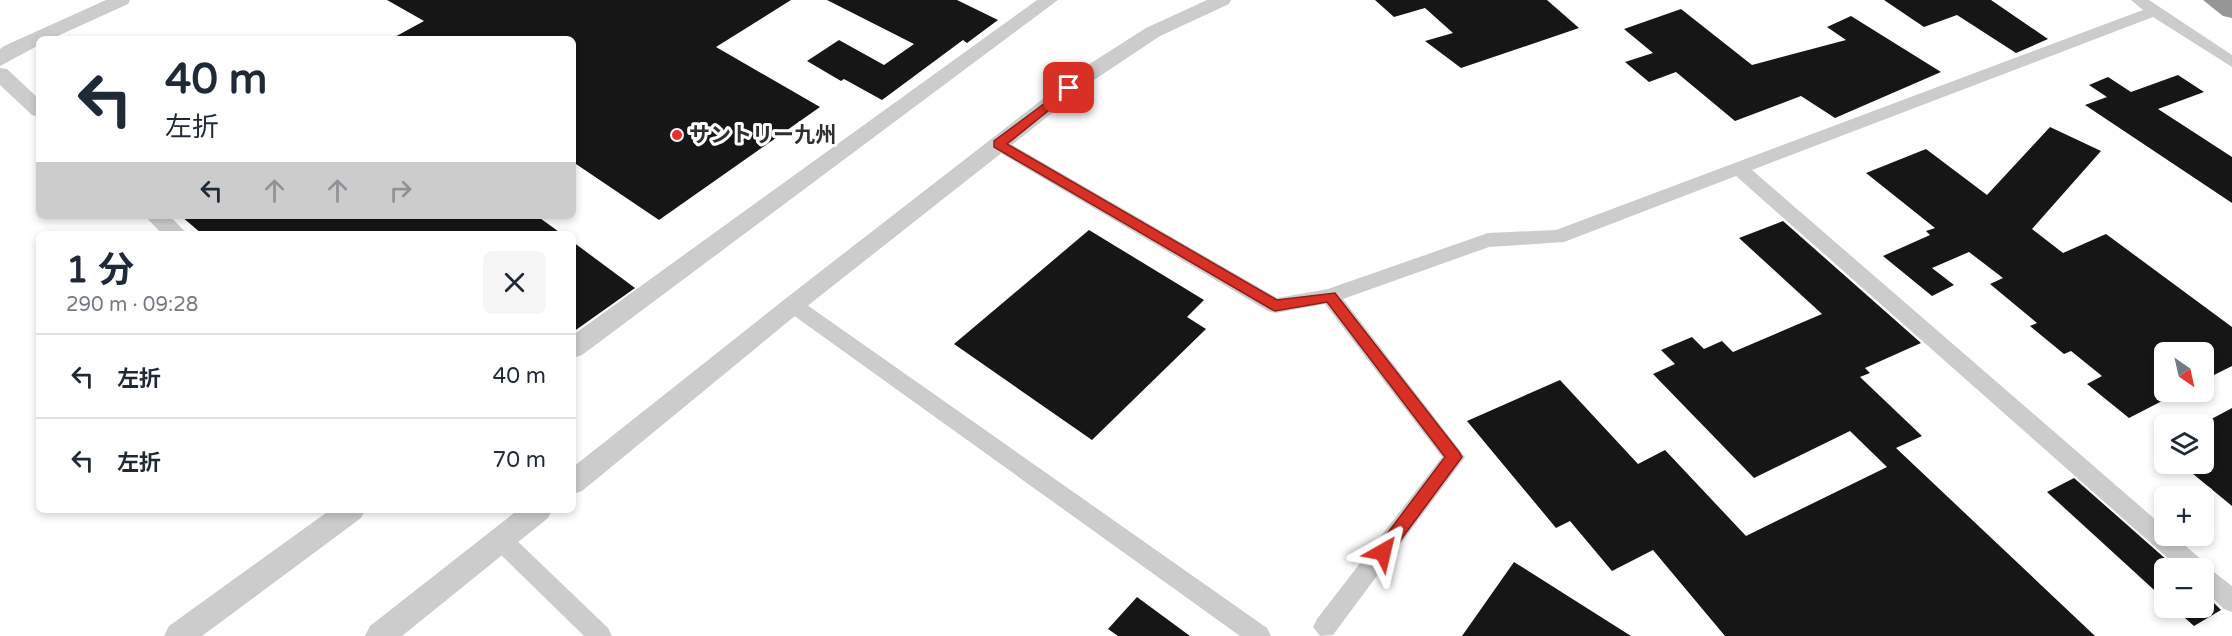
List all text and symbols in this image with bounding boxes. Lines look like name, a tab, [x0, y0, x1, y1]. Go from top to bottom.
text: 40 m	[165, 54, 267, 105]
icon: left	[66, 60, 144, 138]
pin	[1043, 62, 1094, 113]
icon: arrive	[1052, 71, 1085, 104]
text: 左折	[165, 111, 219, 144]
place label: サントリー九州	[689, 123, 836, 148]
marker: サントリー九州	[670, 128, 684, 142]
icon: left	[195, 174, 228, 207]
icon: ahead	[258, 174, 291, 207]
icon: ahead	[321, 174, 354, 207]
icon: right	[384, 174, 417, 207]
text: 1 分	[66, 249, 134, 292]
button: close	[483, 251, 546, 314]
text: 290 m · 09:28	[66, 293, 198, 317]
north arrow	[2154, 342, 2214, 402]
map controls	[2154, 342, 2214, 618]
icon: left	[66, 360, 99, 393]
text: 40 m	[492, 363, 546, 389]
text: 左折	[117, 366, 161, 392]
button: layers	[2154, 414, 2214, 474]
icon: left	[66, 444, 99, 477]
text: 70 m	[492, 447, 546, 473]
text: 左折	[117, 450, 161, 476]
button: +	[2154, 486, 2214, 546]
position arrow	[1351, 520, 1415, 584]
button: −	[2154, 558, 2214, 618]

